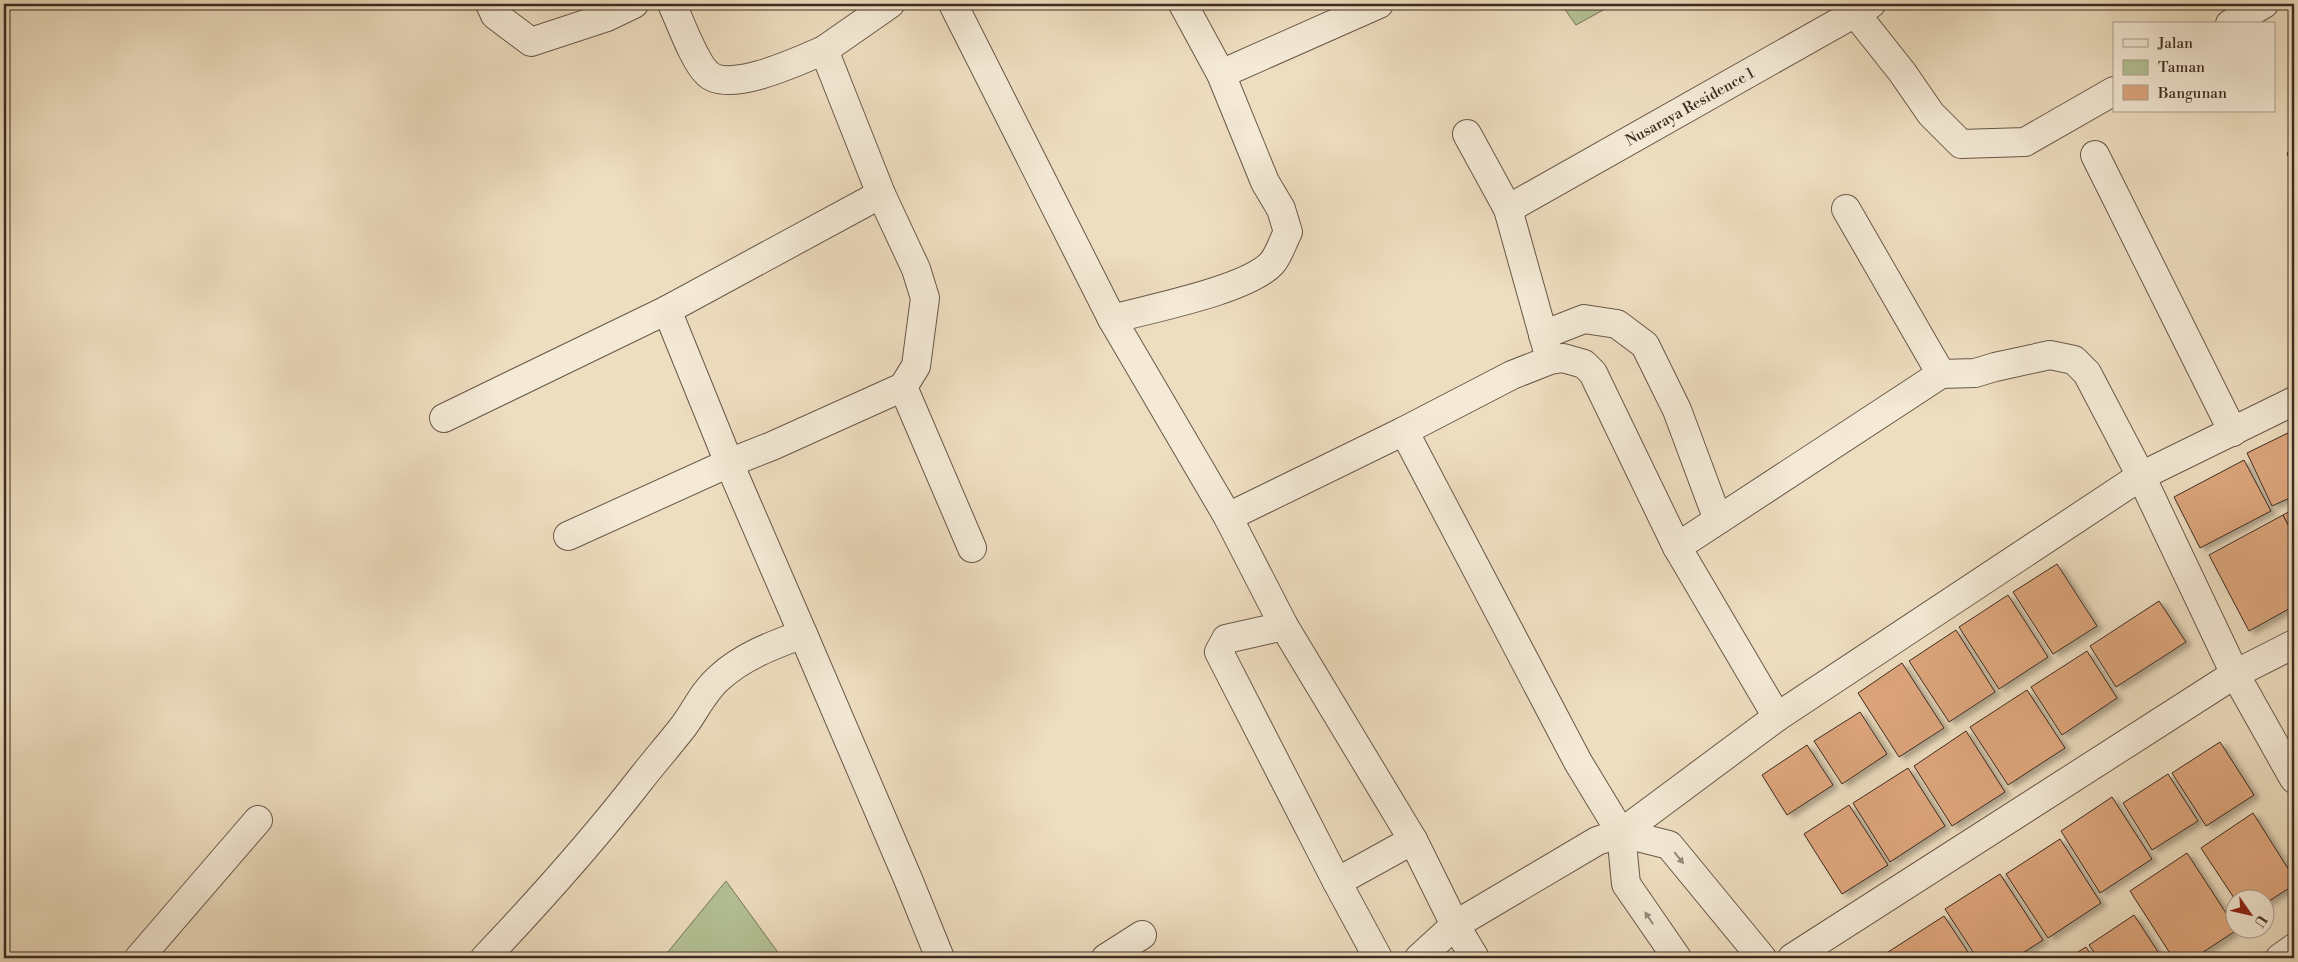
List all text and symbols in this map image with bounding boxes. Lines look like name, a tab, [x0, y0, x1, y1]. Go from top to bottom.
legend	[2113, 22, 2276, 112]
text: Jalan	[2157, 34, 2193, 53]
text: Taman	[2158, 58, 2205, 77]
street label: Nusaraya Residence 1	[1622, 63, 1758, 150]
text: Bangunan	[2157, 84, 2227, 103]
one-way arrow	[1674, 851, 1685, 864]
north arrow	[2226, 890, 2276, 940]
one-way arrow	[1644, 911, 1654, 925]
text: U	[2249, 911, 2270, 930]

